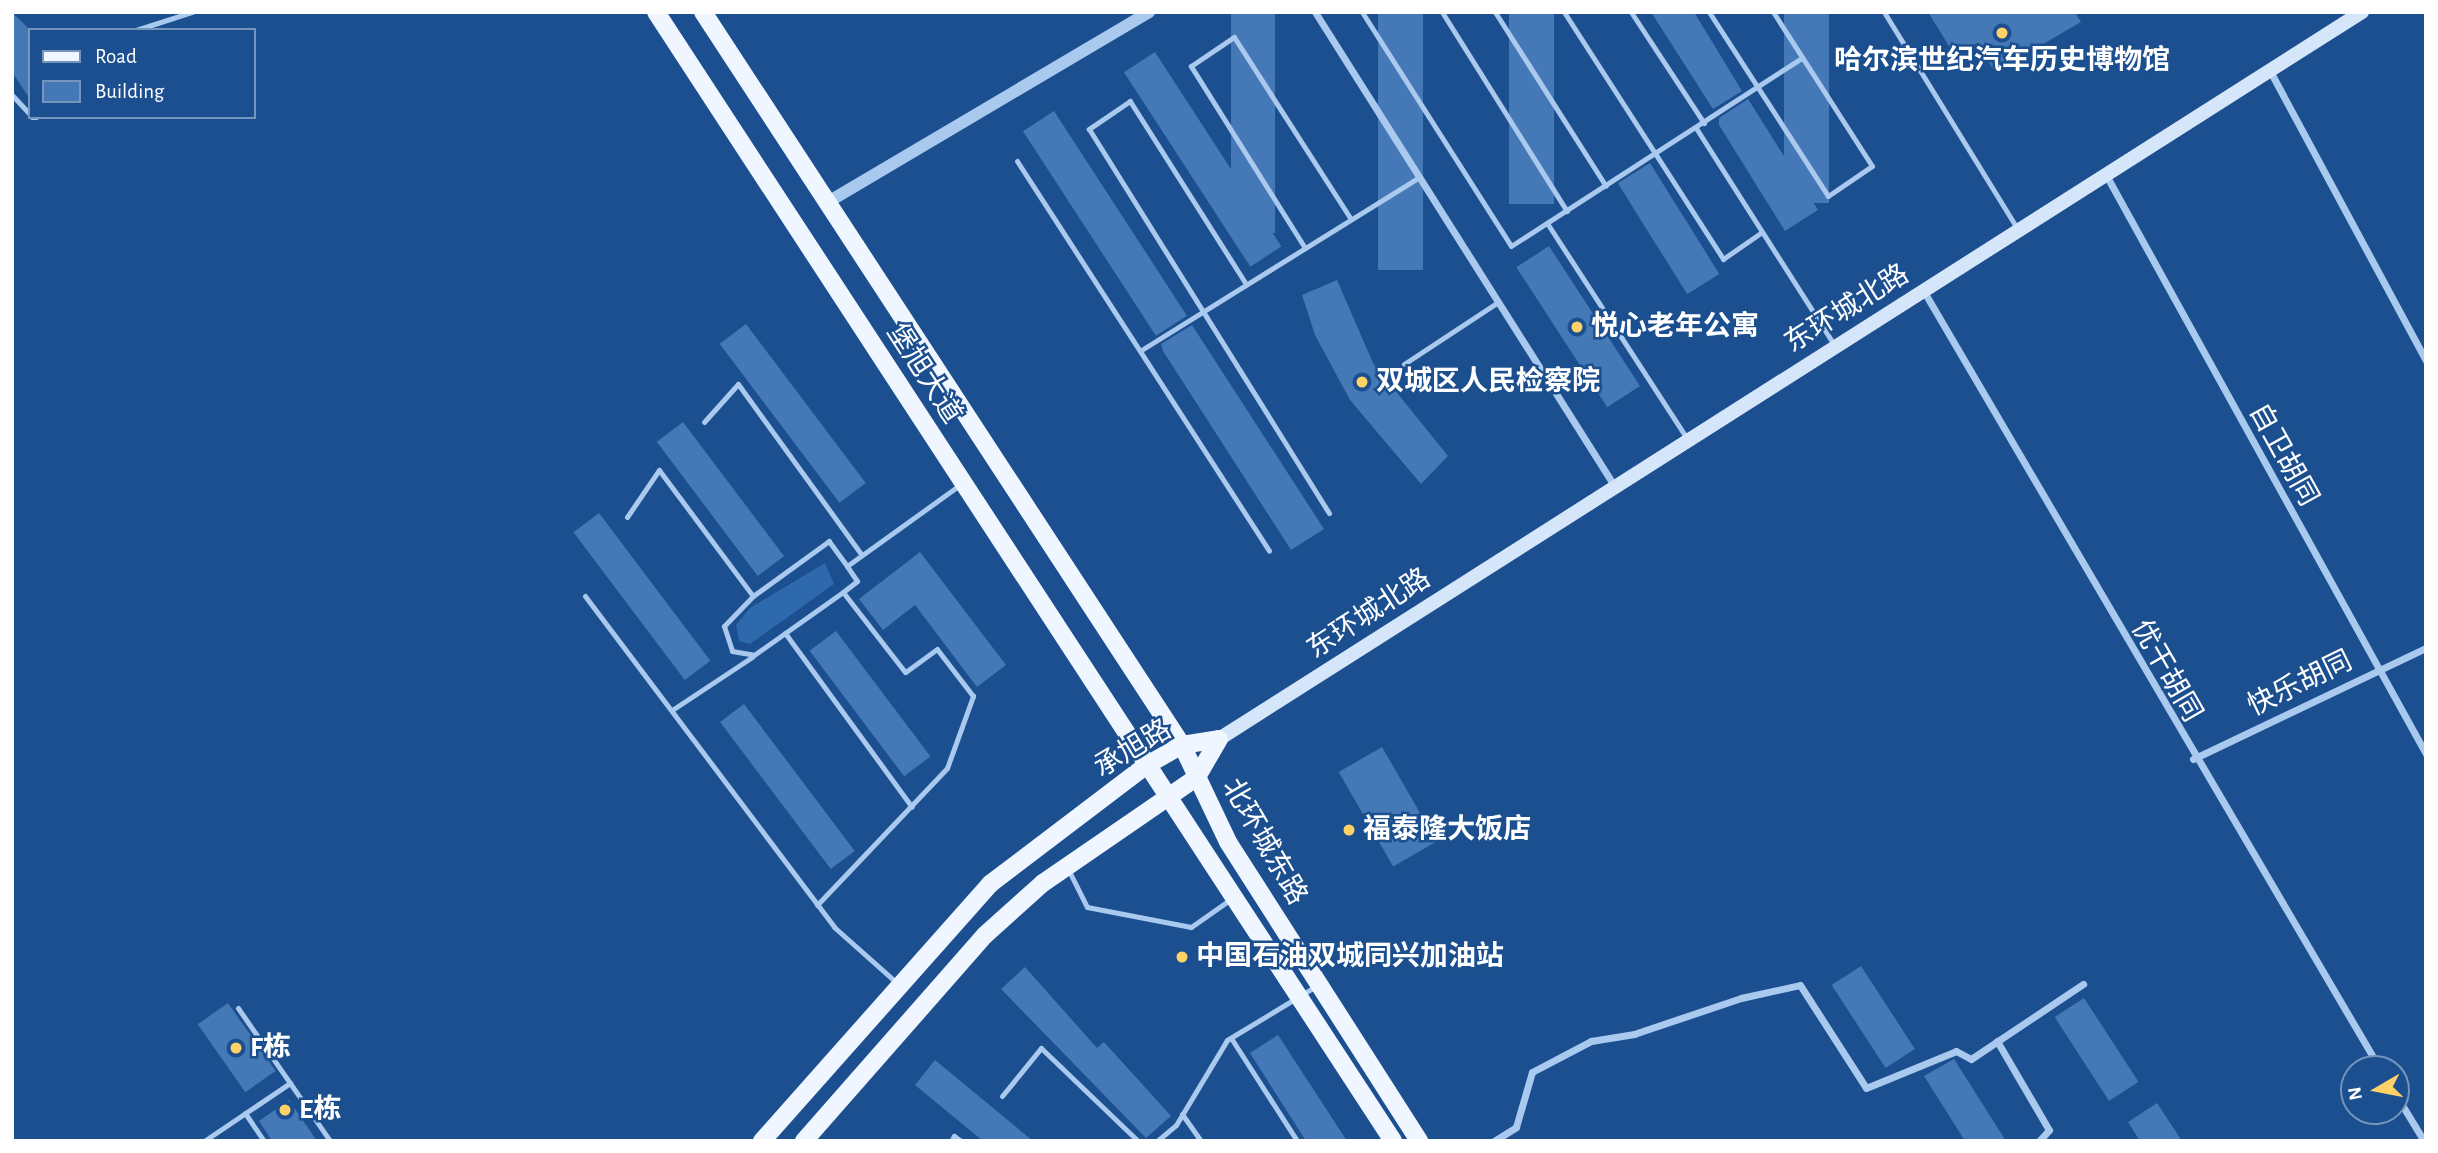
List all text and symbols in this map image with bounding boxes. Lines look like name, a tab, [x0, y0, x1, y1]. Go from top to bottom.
marker: 哈尔滨世纪汽车历史博物馆	[1994, 25, 2010, 41]
legend	[28, 28, 256, 119]
place label: 哈尔滨世纪汽车历史博物馆	[1834, 44, 2170, 78]
text: Road	[95, 46, 137, 67]
text: Building	[95, 81, 164, 102]
street label: 东环城北路	[1779, 258, 1915, 360]
place label: 悦心老年公寓	[1591, 310, 1759, 344]
street label: 堡旭大道	[879, 318, 969, 430]
marker: 悦心老年公寓	[1569, 319, 1585, 335]
place label: 双城区人民检察院	[1376, 365, 1600, 399]
marker: 双城区人民检察院	[1354, 374, 1370, 390]
street label: 自卫胡同	[2241, 398, 2325, 512]
street label: 东环城北路	[1301, 562, 1437, 666]
street label: 优干胡同	[2123, 614, 2209, 728]
street label: 快乐胡同	[2242, 644, 2358, 724]
street label: 承旭路	[1088, 713, 1178, 785]
street label: 北环城东路	[1214, 773, 1314, 911]
place label: 福泰隆大饭店	[1363, 813, 1531, 847]
marker: 福泰隆大饭店	[1341, 822, 1357, 838]
place label: 中国石油双城同兴加油站	[1196, 940, 1504, 974]
marker: 中国石油双城同兴加油站	[1174, 949, 1190, 965]
place label: F栋	[250, 1031, 291, 1065]
marker: F栋	[228, 1040, 244, 1056]
north arrow	[2340, 1055, 2410, 1125]
text: N	[2345, 1085, 2366, 1102]
place label: E栋	[299, 1093, 341, 1127]
marker: E栋	[277, 1102, 293, 1118]

